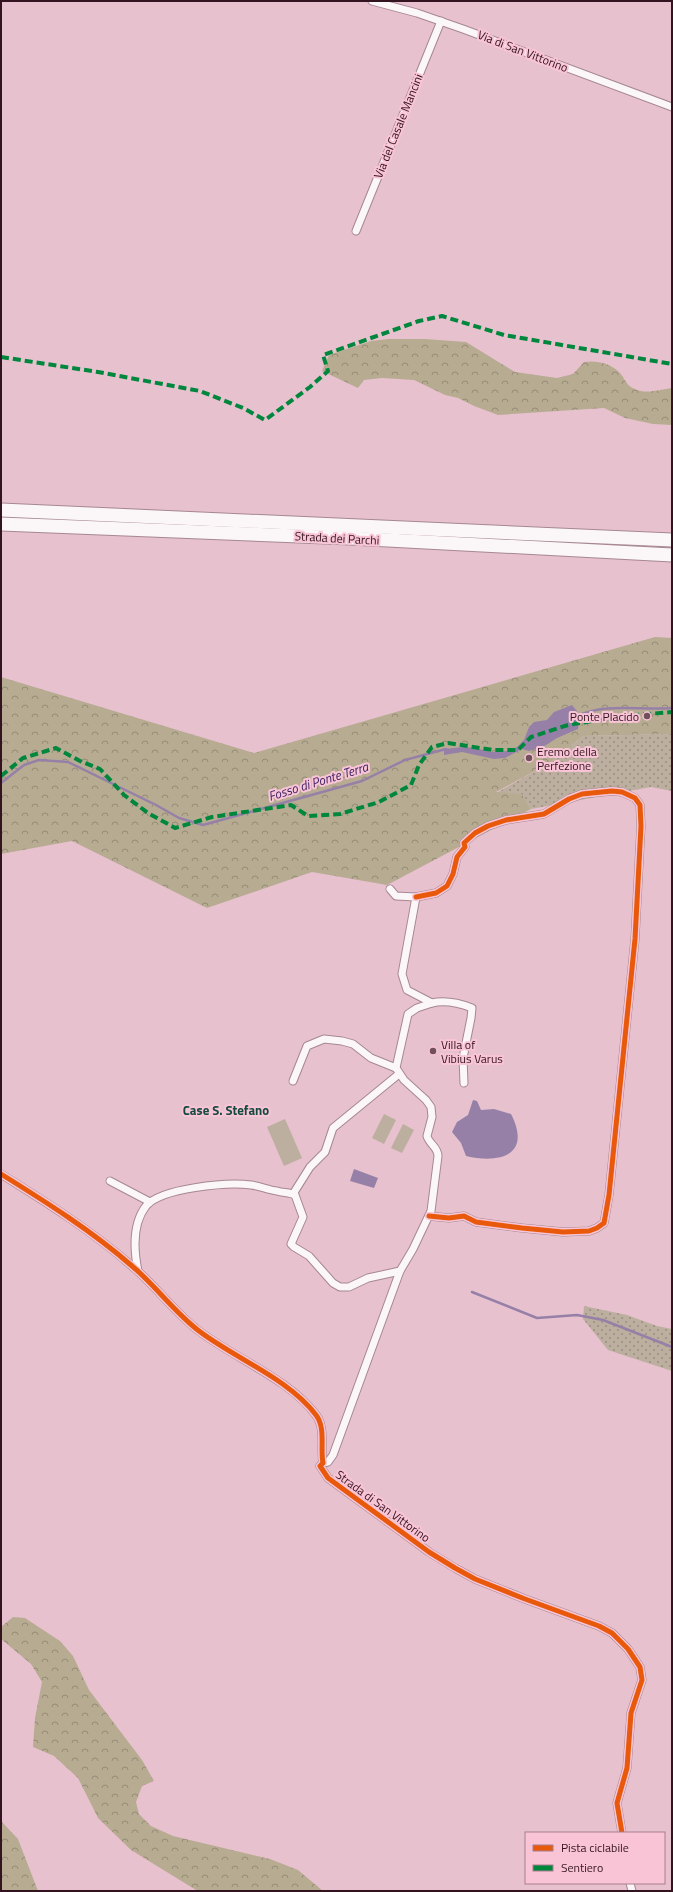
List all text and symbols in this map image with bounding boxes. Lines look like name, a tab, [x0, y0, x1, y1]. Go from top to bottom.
street label: Via di San Vittorino	[475, 25, 571, 77]
street label: Via del Casale Mancini	[368, 71, 428, 181]
street label: Strada dei Parchi	[294, 526, 380, 550]
place label: Ponte Placido	[570, 707, 639, 726]
marker: Ponte Placido	[642, 711, 652, 721]
place label: Eremo della Perfezione	[537, 742, 597, 775]
marker: Eremo della Perfezione	[524, 753, 534, 763]
water label: Fosso di Ponte Terra	[266, 756, 372, 806]
place label: Villa of Vibius Varus	[441, 1035, 503, 1068]
marker: Villa of Vibius Varus	[428, 1046, 438, 1056]
district label: Case S. Stefano	[183, 1100, 269, 1120]
street label: Strada di San Vittorino	[332, 1465, 434, 1547]
legend	[525, 1832, 665, 1884]
text: Pista ciclabile	[561, 1838, 629, 1857]
text: Sentiero	[561, 1858, 603, 1877]

